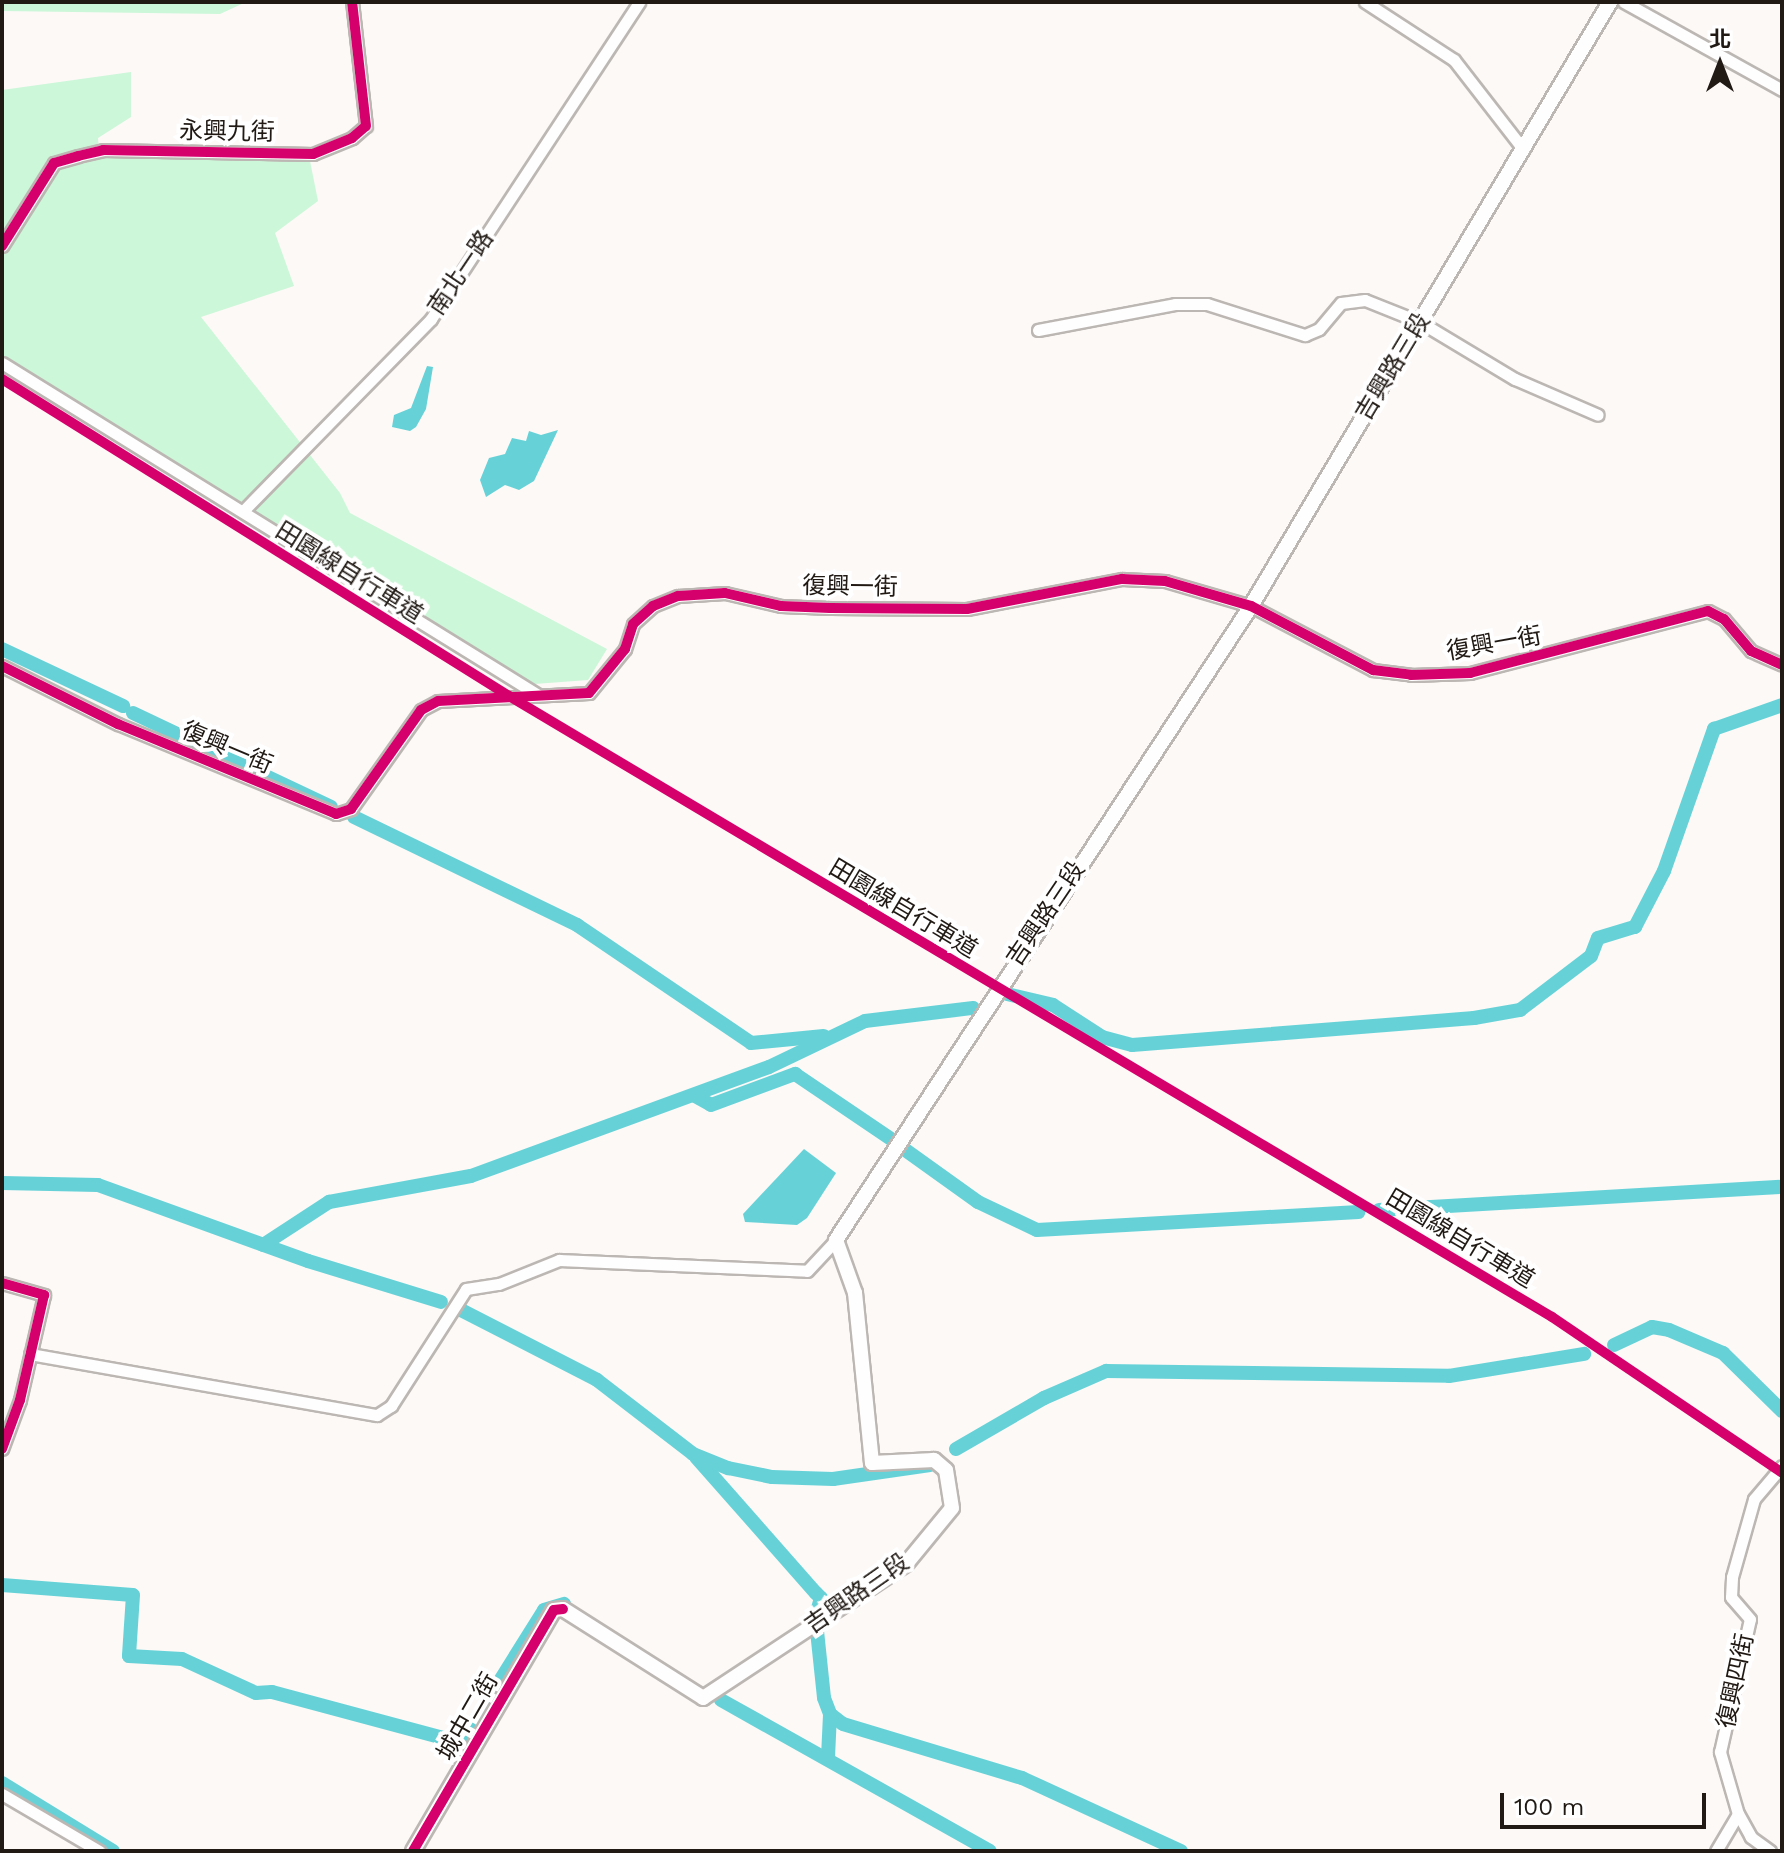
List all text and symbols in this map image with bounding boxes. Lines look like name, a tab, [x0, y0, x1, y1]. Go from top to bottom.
north arrow	[1680, 24, 1760, 104]
text: 北	[1709, 27, 1731, 52]
street label: 永興九街	[179, 117, 275, 147]
street label: 南北一路	[422, 225, 500, 321]
street label: 吉興路三段	[1350, 308, 1436, 426]
street label: 田園線自行車道	[270, 516, 428, 630]
street label: 復興一街	[802, 572, 898, 602]
street label: 復興一街	[1444, 621, 1544, 667]
street label: 復興一街	[177, 716, 277, 780]
street label: 田園線自行車道	[824, 853, 982, 965]
street label: 吉興路三段	[1001, 856, 1091, 972]
street label: 田園線自行車道	[1381, 1183, 1539, 1295]
street label: 吉興路三段	[800, 1548, 914, 1640]
street label: 復興四街	[1712, 1631, 1760, 1731]
street label: 城中二街	[432, 1668, 504, 1766]
scale bar	[1504, 1777, 1710, 1827]
text: 100 m	[1514, 1793, 1584, 1821]

